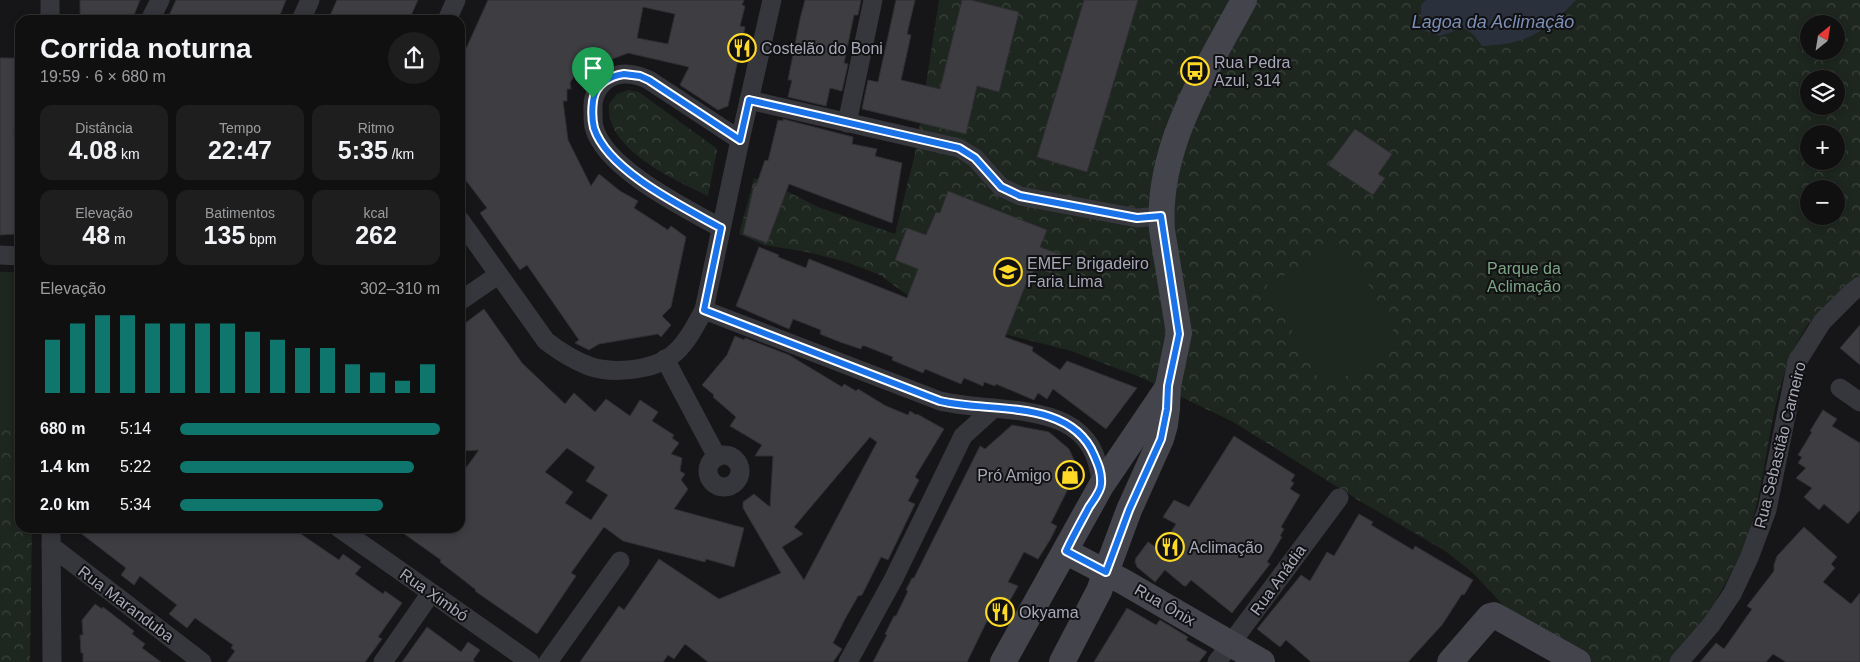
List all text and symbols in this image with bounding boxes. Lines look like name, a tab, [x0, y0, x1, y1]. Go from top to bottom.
water label: Lagoa da Aclimação	[1412, 12, 1574, 32]
north arrow	[1800, 15, 1845, 60]
map controls	[1800, 15, 1845, 225]
button: share	[388, 32, 440, 84]
text: Corrida noturna	[40, 33, 252, 64]
restaurant icon: Costelão do Boni	[727, 33, 757, 63]
place label: Costelão do Boni	[761, 40, 883, 57]
pin	[572, 47, 614, 98]
icon: arrive	[579, 54, 607, 82]
place label: Rua Pedra Azul, 314	[1214, 54, 1291, 89]
bus stop icon: Rua Pedra Azul, 314	[1180, 56, 1210, 86]
text: 19:59 · 6 × 680 m	[40, 68, 166, 85]
button: layers	[1800, 70, 1845, 115]
text: Distância	[75, 120, 133, 136]
text: Tempo	[219, 120, 261, 136]
text: Ritmo	[358, 120, 394, 136]
button: +	[1800, 125, 1845, 170]
text: 4.08	[68, 136, 117, 164]
text: 22:47	[208, 136, 272, 164]
text: 5:35	[338, 136, 388, 164]
text: km	[117, 146, 140, 162]
text: /km	[388, 146, 414, 162]
button: −	[1800, 180, 1845, 225]
text: Elevação	[75, 205, 133, 221]
text: Batimentos	[205, 205, 275, 221]
text: kcal	[364, 205, 388, 221]
text: 48	[82, 221, 110, 249]
text: 135	[204, 221, 245, 249]
text: 262	[355, 221, 397, 249]
text: m	[110, 231, 126, 247]
text: bpm	[245, 231, 276, 247]
place label: EMEF Brigadeiro Faria Lima	[1027, 255, 1149, 290]
school or university icon: EMEF Brigadeiro Faria Lima	[993, 257, 1023, 287]
park label: Parque da Aclimação	[1487, 260, 1561, 295]
text: Elevação	[40, 280, 106, 297]
text: 302–310 m	[360, 280, 440, 297]
street label: Rua Sebastião Carneiro	[1751, 360, 1809, 530]
text: 680 m	[40, 420, 85, 437]
text: 5:14	[120, 420, 151, 437]
text: 1.4 km	[40, 458, 90, 475]
text: 5:22	[120, 458, 151, 475]
shop icon: Pró Amigo	[1055, 460, 1085, 490]
place label: Pró Amigo	[977, 467, 1051, 484]
text: 2.0 km	[40, 496, 90, 513]
text: 5:34	[120, 496, 151, 513]
restaurant icon: Aclimação	[1155, 532, 1185, 562]
place label: Aclimação	[1189, 539, 1263, 556]
street label: Rua Anádia	[1247, 541, 1309, 618]
street label: Rua Maranduba	[75, 563, 177, 645]
street label: Rua Ximbó	[397, 565, 471, 625]
street label: Rua Ônix	[1132, 580, 1199, 629]
restaurant icon: Okyama	[985, 597, 1015, 627]
place label: Okyama	[1019, 604, 1079, 621]

